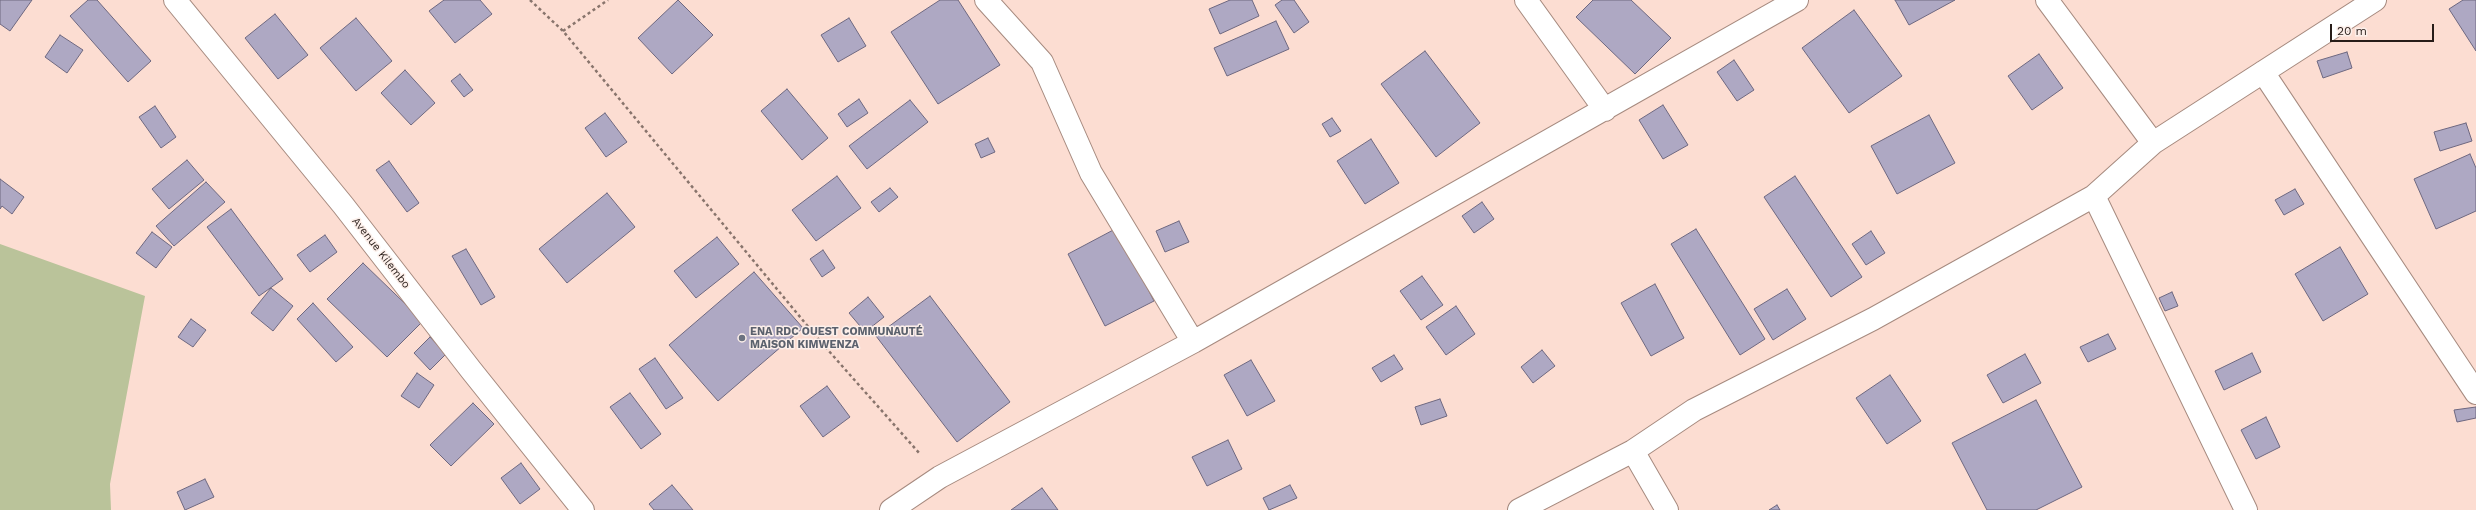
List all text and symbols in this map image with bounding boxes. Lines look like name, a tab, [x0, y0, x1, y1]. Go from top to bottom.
scale bar	[2332, 16, 2436, 42]
text: 20 m	[2337, 24, 2367, 38]
street label: Avenue Kilembo	[349, 215, 413, 291]
place label: ENA RDC OUEST COMMUNAUTÉ MAISON KIMWENZA	[750, 325, 923, 351]
marker: ENA RDC OUEST COMMUNAUTÉ MAISON KIMWENZA	[737, 333, 747, 343]

